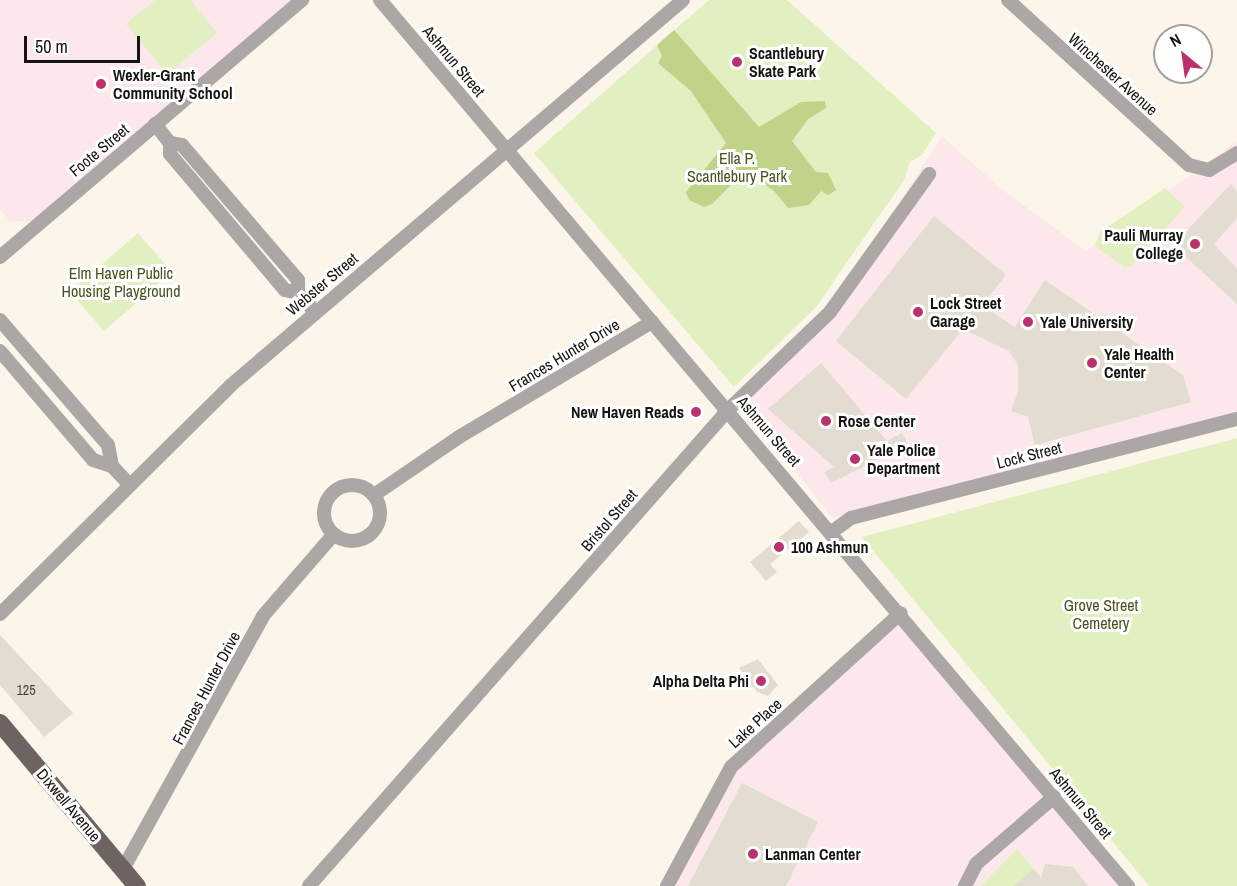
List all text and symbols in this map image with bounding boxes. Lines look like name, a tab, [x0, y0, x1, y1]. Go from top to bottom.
street label: Ashmun Street	[419, 22, 489, 100]
scale bar	[27, 24, 142, 62]
north arrow	[1153, 24, 1213, 84]
text: N	[1166, 28, 1185, 52]
street label: Winchester Avenue	[1064, 29, 1162, 119]
text: 50 m	[35, 34, 68, 59]
place label: Scantlebury Skate Park	[749, 43, 824, 81]
marker: Scantlebury Skate Park	[730, 55, 744, 69]
place label: Wexler-Grant Community School	[113, 65, 233, 103]
marker: Wexler-Grant Community School	[94, 77, 108, 91]
street label: Foote Street	[65, 120, 133, 180]
park label: Ella P. Scantlebury Park	[687, 148, 787, 186]
place label: Pauli Murray College	[1104, 225, 1183, 263]
marker: Pauli Murray College	[1188, 237, 1202, 251]
street label: Webster Street	[282, 249, 362, 319]
park label: Elm Haven Public Housing Playground	[62, 263, 180, 301]
place label: Lock Street Garage	[930, 293, 1001, 331]
marker: Lock Street Garage	[911, 305, 925, 319]
place label: Yale University	[1040, 312, 1133, 332]
street label: Frances Hunter Drive	[505, 314, 623, 396]
marker: Yale University	[1021, 315, 1035, 329]
place label: Yale Health Center	[1104, 344, 1174, 382]
marker: Yale Health Center	[1085, 356, 1099, 370]
street label: Ashmun Street	[733, 392, 805, 470]
place label: New Haven Reads	[571, 402, 684, 422]
marker: New Haven Reads	[689, 405, 703, 419]
place label: Rose Center	[838, 411, 915, 431]
marker: Rose Center	[819, 414, 833, 428]
street label: Lock Street	[994, 438, 1064, 472]
place label: Yale Police Department	[867, 440, 940, 478]
marker: Yale Police Department	[848, 452, 862, 466]
street label: Bristol Street	[577, 485, 641, 555]
place label: 100 Ashmun	[791, 537, 869, 557]
marker: 100 Ashmun	[772, 540, 786, 554]
park label: Grove Street Cemetery	[1064, 595, 1138, 633]
street label: Frances Hunter Drive	[168, 628, 244, 748]
place label: Alpha Delta Phi	[653, 671, 749, 691]
marker: Alpha Delta Phi	[754, 674, 768, 688]
house number: 125	[16, 682, 36, 698]
street label: Lake Place	[724, 694, 786, 752]
street label: Dixwell Avenue	[33, 764, 105, 846]
street label: Ashmun Street	[1046, 764, 1116, 842]
place label: Lanman Center	[765, 844, 861, 864]
marker: Lanman Center	[746, 847, 760, 861]

